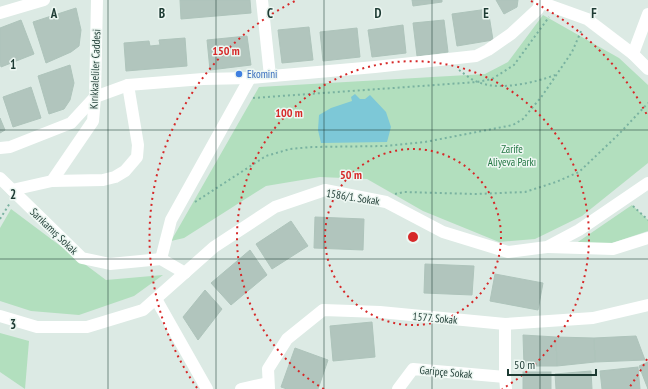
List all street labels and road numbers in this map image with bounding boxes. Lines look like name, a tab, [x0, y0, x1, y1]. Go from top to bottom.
street label: Kırıkkaleliler Caddesi	[87, 29, 103, 109]
street label: 1586/1. Sokak	[325, 186, 381, 208]
street label: Sarıkamış Sokak	[27, 205, 81, 258]
street label: 1577. Sokak	[412, 309, 459, 327]
street label: Garipçe Sokak	[419, 363, 474, 381]

